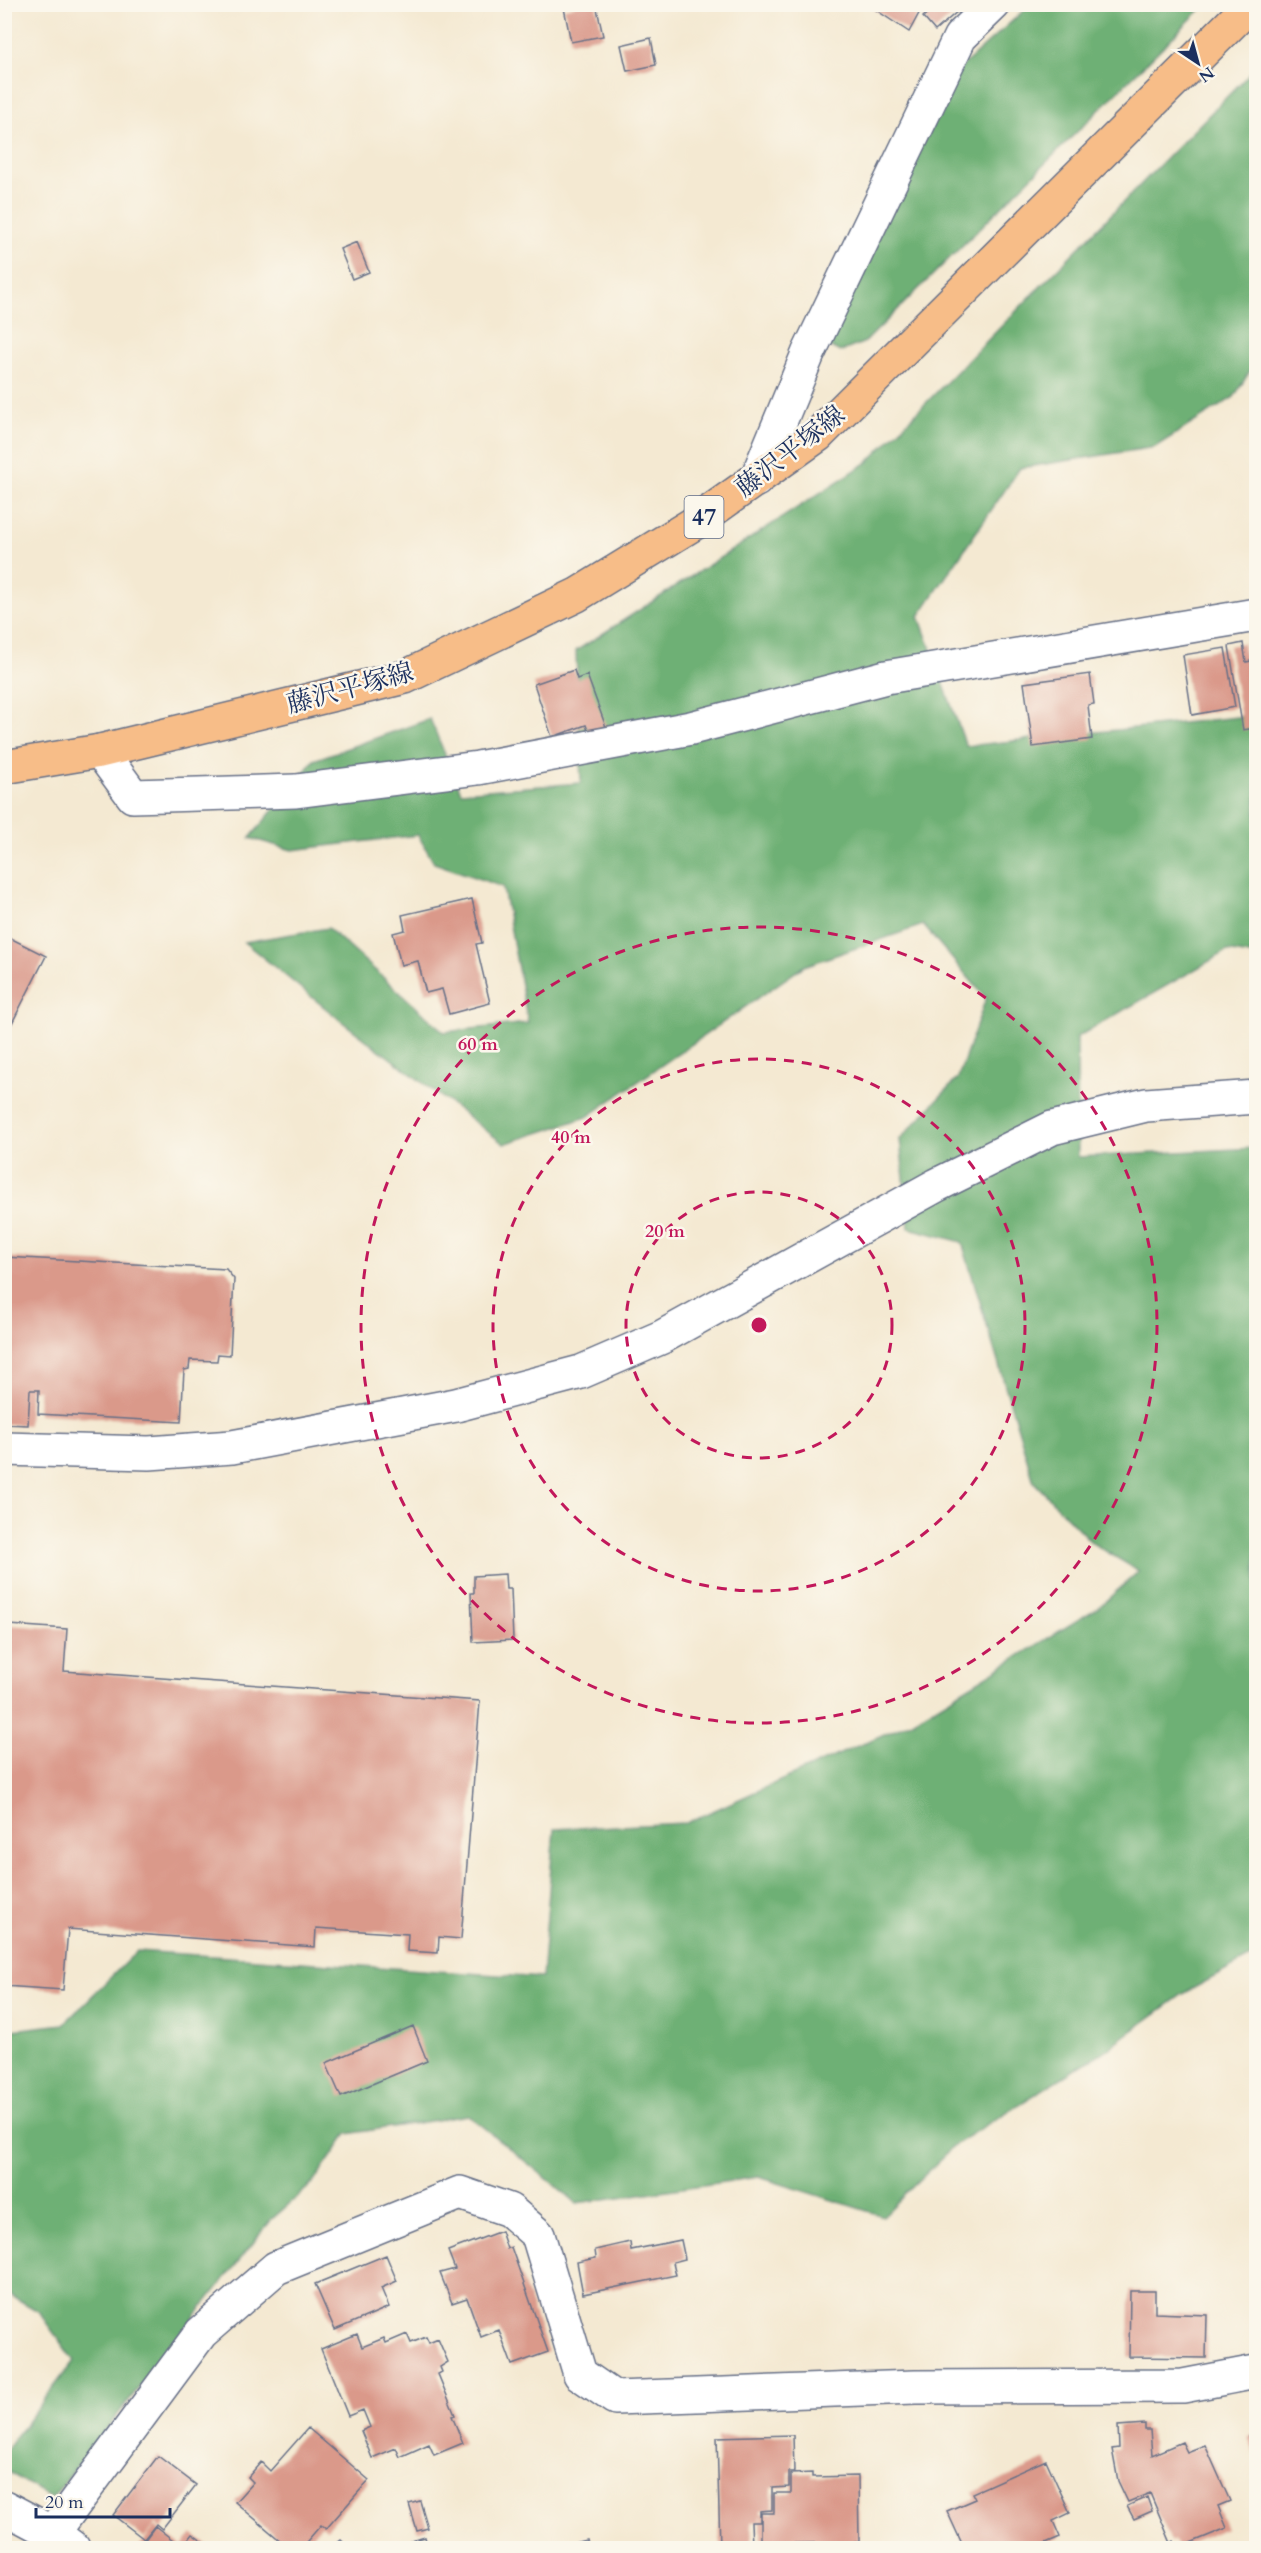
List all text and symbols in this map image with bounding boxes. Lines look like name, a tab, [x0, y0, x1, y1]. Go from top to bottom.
north arrow	[1168, 33, 1228, 93]
text: N	[1194, 61, 1218, 87]
street label: 藤沢平塚線	[728, 397, 852, 505]
road number: 47	[684, 496, 724, 538]
street label: 藤沢平塚線	[283, 654, 417, 722]
text: 60 m	[458, 1032, 498, 1057]
text: 40 m	[551, 1125, 591, 1150]
text: 20 m	[645, 1219, 685, 1244]
centre of rings	[749, 1315, 769, 1335]
scale bar	[36, 2481, 170, 2519]
text: 20 m	[45, 2490, 84, 2515]

